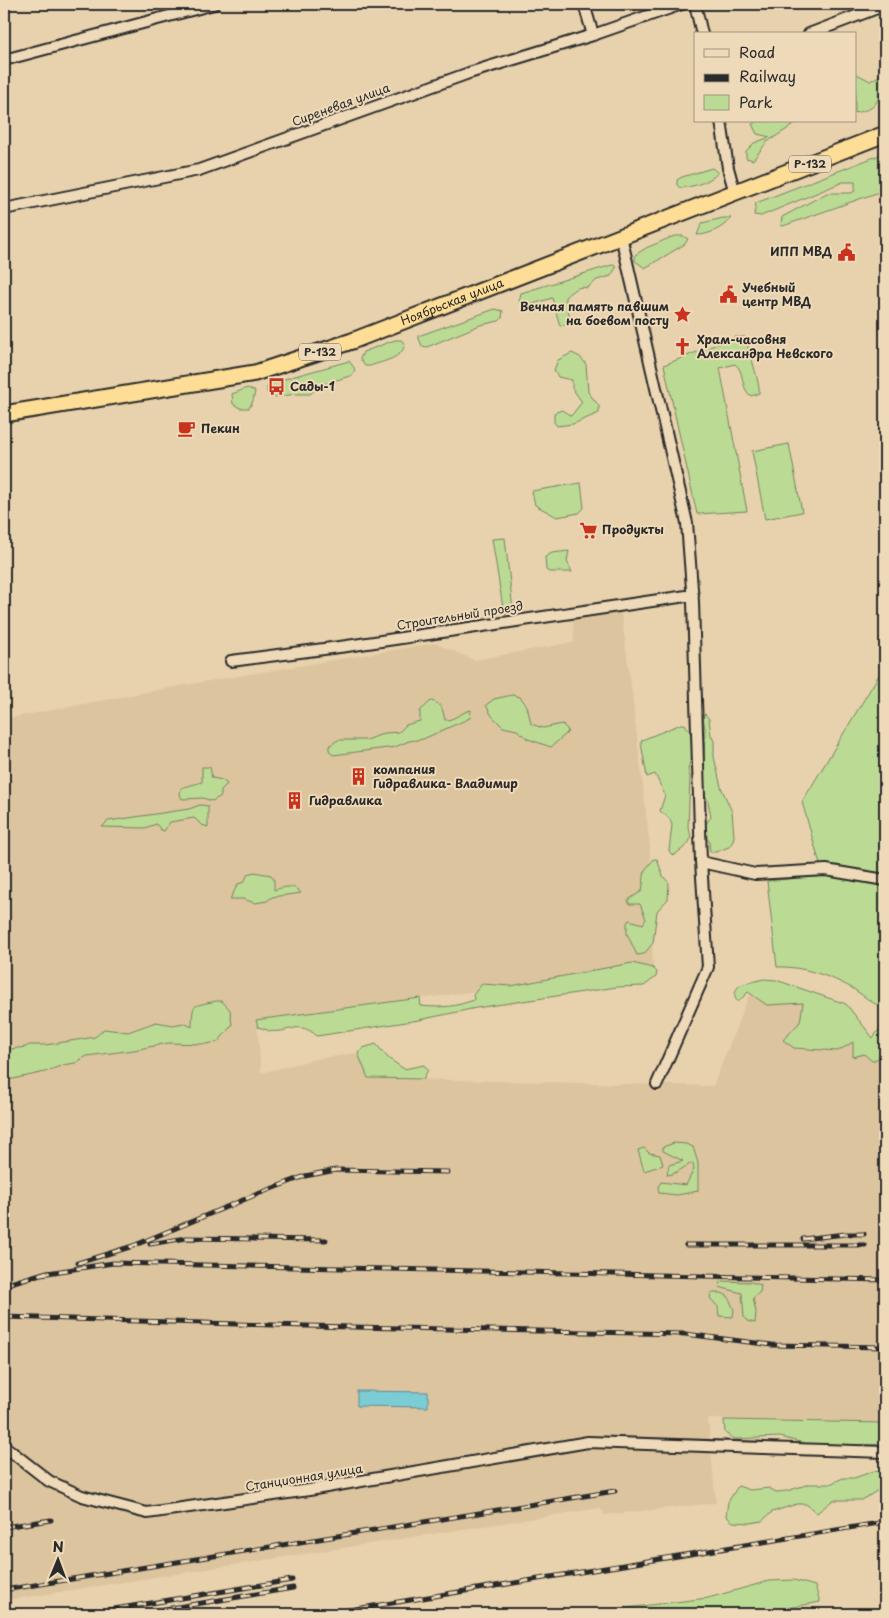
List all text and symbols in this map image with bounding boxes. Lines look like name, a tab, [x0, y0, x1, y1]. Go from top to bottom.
legend	[694, 32, 856, 122]
text: Road	[739, 40, 775, 63]
text: Railway	[739, 64, 796, 87]
street label: Сиреневая улица	[289, 78, 393, 130]
text: Park	[739, 90, 773, 113]
road number: Р-132	[789, 156, 831, 172]
place label: ИПП МВД	[770, 242, 832, 260]
public building icon: ИПП МВД	[836, 242, 856, 262]
street label: Ноябрьская улица	[398, 273, 506, 329]
place label: Учебный центр МВД	[742, 278, 811, 310]
public building icon: Учебный центр МВД	[718, 285, 738, 305]
place label: Вечная память павшим на боевом посту	[520, 297, 669, 329]
place icon: Вечная память павшим на боевом посту	[673, 304, 693, 324]
place label: Храм-часовня Александра Невского	[697, 330, 833, 362]
church icon: Храм-часовня Александра Невского	[673, 337, 693, 357]
road number: Р-132	[299, 344, 341, 361]
bus stop icon: Сады-1	[266, 377, 286, 397]
place label: Сады-1	[290, 377, 335, 395]
cafe icon: Пекин	[177, 419, 197, 439]
place label: Пекин	[201, 419, 240, 437]
supermarket icon: Продукты	[578, 520, 598, 540]
place label: Продукты	[602, 520, 664, 538]
street label: Строительный проезд	[395, 596, 524, 634]
place label: компания Гидравлика- Владимир	[373, 760, 518, 792]
building icon: компания Гидравлика- Владимир	[349, 767, 369, 787]
building icon: Гидравлика	[285, 791, 305, 811]
place label: Гидравлика	[309, 791, 383, 809]
street label: Станционная улица	[244, 1459, 364, 1495]
north arrow	[32, 1536, 82, 1586]
text: N	[53, 1536, 64, 1557]

